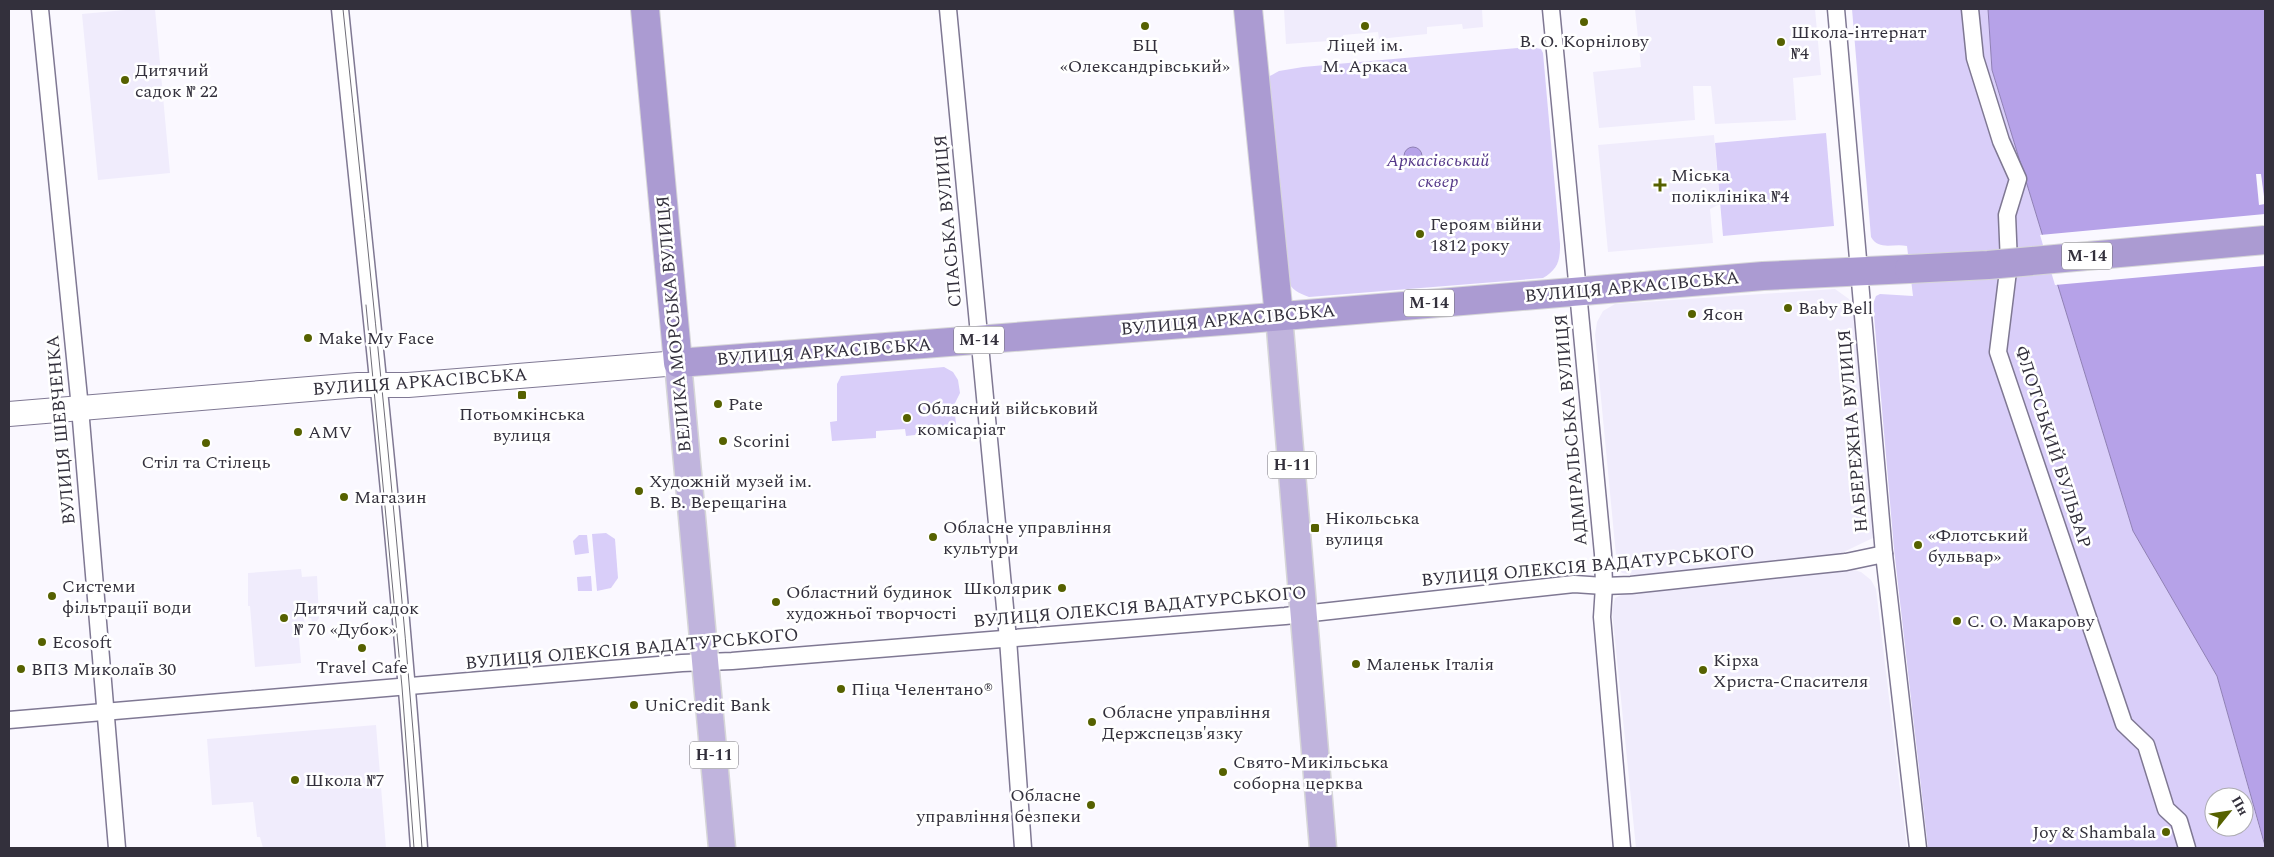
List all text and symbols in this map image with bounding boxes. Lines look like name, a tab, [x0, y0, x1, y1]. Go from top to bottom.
marker: В. О. Корнілову	[1578, 16, 1590, 28]
place label: Школа-інтернат №4	[1791, 19, 1927, 67]
marker: БЦ «Олександрівський»	[1139, 20, 1151, 32]
marker: Ліцей ім. М. Аркаса	[1359, 20, 1371, 32]
place label: В. О. Корнілову	[1519, 28, 1650, 55]
place label: БЦ «Олександрівський»	[1060, 32, 1230, 80]
place label: Ліцей ім. М. Аркаса	[1322, 32, 1408, 80]
marker: Школа-інтернат №4	[1775, 36, 1787, 48]
place label: Дитячий садок № 22	[135, 57, 218, 105]
marker: Дитячий садок № 22	[119, 74, 131, 86]
street label: СПАСЬКА ВУЛИЦЯ	[927, 134, 969, 308]
park label: Аркасівський сквер	[1386, 147, 1490, 195]
place label: Міська поліклініка №4	[1671, 162, 1789, 210]
marker: Міська поліклініка №4	[1653, 178, 1667, 192]
street label: ВЕЛИКА МОРСЬКА ВУЛИЦЯ	[649, 194, 699, 454]
place label: Героям війни 1812 року	[1430, 211, 1542, 259]
marker: Героям війни 1812 року	[1414, 228, 1426, 240]
road number: М-14	[2062, 242, 2112, 270]
street label: ВУЛИЦЯ АРКАСІВСЬКА	[1524, 264, 1740, 310]
road number: М-14	[1404, 290, 1454, 316]
place label: Baby Bell	[1798, 295, 1873, 322]
street label: ВУЛИЦЯ АРКАСІВСЬКА	[1120, 297, 1336, 343]
place label: Ясон	[1702, 301, 1744, 328]
marker: Baby Bell	[1782, 302, 1794, 314]
marker: Ясон	[1686, 308, 1698, 320]
street label: АДМІРАЛЬСЬКА ВУЛИЦЯ	[1547, 313, 1595, 547]
place label: Make My Face	[318, 325, 434, 352]
road number: М-14	[954, 326, 1004, 354]
street label: НАБЕРЕЖНА ВУЛИЦЯ	[1831, 328, 1875, 534]
street label: ВУЛИЦЯ АРКАСІВСЬКА	[716, 331, 932, 373]
marker: Make My Face	[302, 332, 314, 344]
street label: ВУЛИЦЯ ШЕВЧЕНКА	[39, 334, 83, 526]
street label: ФЛОТСЬКИЙ БУЛЬВАР	[2008, 342, 2098, 552]
street label: ВУЛИЦЯ АРКАСІВСЬКА	[312, 361, 528, 403]
marker: Потьомкінська вулиця	[516, 389, 528, 401]
place label: Pate	[728, 391, 763, 418]
place label: Обласний військовий комісаріат	[917, 395, 1098, 443]
marker: Pate	[712, 398, 724, 410]
place label: Потьомкінська вулиця	[459, 401, 585, 449]
marker: Обласний військовий комісаріат	[901, 412, 913, 424]
place label: AMV	[308, 419, 352, 446]
marker: AMV	[292, 426, 304, 438]
place label: Scorini	[733, 428, 790, 455]
marker: Scorini	[717, 435, 729, 447]
marker: Стіл та Стілець	[200, 437, 212, 449]
place label: Стіл та Стілець	[141, 449, 271, 476]
road number: Н-11	[1268, 452, 1316, 478]
place label: Художній музей ім. В. В. Верещагіна	[649, 468, 812, 516]
place label: Магазин	[354, 484, 427, 511]
marker: Художній музей ім. В. В. Верещагіна	[633, 485, 645, 497]
marker: Магазин	[338, 491, 350, 503]
place label: Нікольська вулиця	[1325, 505, 1420, 553]
place label: Обласне управління культури	[943, 514, 1112, 562]
marker: Нікольська вулиця	[1309, 522, 1321, 534]
place label: «Флотський бульвар»	[1928, 522, 2028, 570]
marker: Обласне управління культури	[927, 531, 939, 543]
street label: ВУЛИЦЯ ОЛЕКСІЯ ВАДАТУРСЬКОГО	[1420, 538, 1756, 594]
marker: «Флотський бульвар»	[1912, 539, 1924, 551]
place label: Системи фільтрації води	[62, 573, 192, 621]
place label: Школярик	[963, 575, 1052, 602]
place label: Областний будинок художньої творчості	[786, 579, 957, 627]
street label: ВУЛИЦЯ ОЛЕКСІЯ ВАДАТУРСЬКОГО	[972, 579, 1308, 635]
marker: Школярик	[1056, 582, 1068, 594]
marker: Системи фільтрації води	[46, 590, 58, 602]
place label: Дитячий садок № 70 «Дубок»	[294, 595, 419, 643]
marker: Областний будинок художньої творчості	[770, 596, 782, 608]
place label: С. О. Макарову	[1967, 608, 2096, 635]
marker: Дитячий садок № 70 «Дубок»	[278, 612, 290, 624]
marker: С. О. Макарову	[1951, 615, 1963, 627]
street label: ВУЛИЦЯ ОЛЕКСІЯ ВАДАТУРСЬКОГО	[464, 621, 800, 677]
place label: Ecosoft	[52, 629, 112, 656]
marker: Ecosoft	[36, 636, 48, 648]
marker: Travel Cafe	[356, 642, 368, 654]
place label: Кірха Христа-Спасителя	[1713, 647, 1868, 695]
place label: Маленьк Італія	[1366, 651, 1494, 678]
place label: Travel Cafe	[316, 654, 408, 681]
place label: ВПЗ Миколаїв 30	[31, 656, 176, 683]
marker: Маленьк Італія	[1350, 658, 1362, 670]
marker: ВПЗ Миколаїв 30	[15, 663, 27, 675]
marker: Кірха Христа-Спасителя	[1697, 664, 1709, 676]
place label: Піца Челентано®	[851, 676, 993, 703]
marker: Піца Челентано®	[835, 683, 847, 695]
place label: UniCredit Bank	[644, 692, 771, 719]
marker: UniCredit Bank	[628, 699, 640, 711]
place label: Обласне управління Держспецзв'язку	[1102, 699, 1271, 747]
marker: Обласне управління Держспецзв'язку	[1086, 716, 1098, 728]
road number: Н-11	[690, 742, 738, 768]
place label: Свято-Микільська соборна церква	[1233, 749, 1389, 797]
marker: Свято-Микільська соборна церква	[1217, 766, 1229, 778]
place label: Школа №7	[305, 767, 384, 794]
marker: Школа №7	[289, 774, 301, 786]
place label: Обласне управління безпеки	[915, 782, 1081, 830]
north arrow	[2204, 787, 2254, 837]
text: Пн	[2226, 792, 2254, 820]
marker: Обласне управління безпеки	[1085, 799, 1097, 811]
place label: Joy & Shambala	[2032, 819, 2156, 846]
marker: Joy & Shambala	[2160, 826, 2172, 838]

